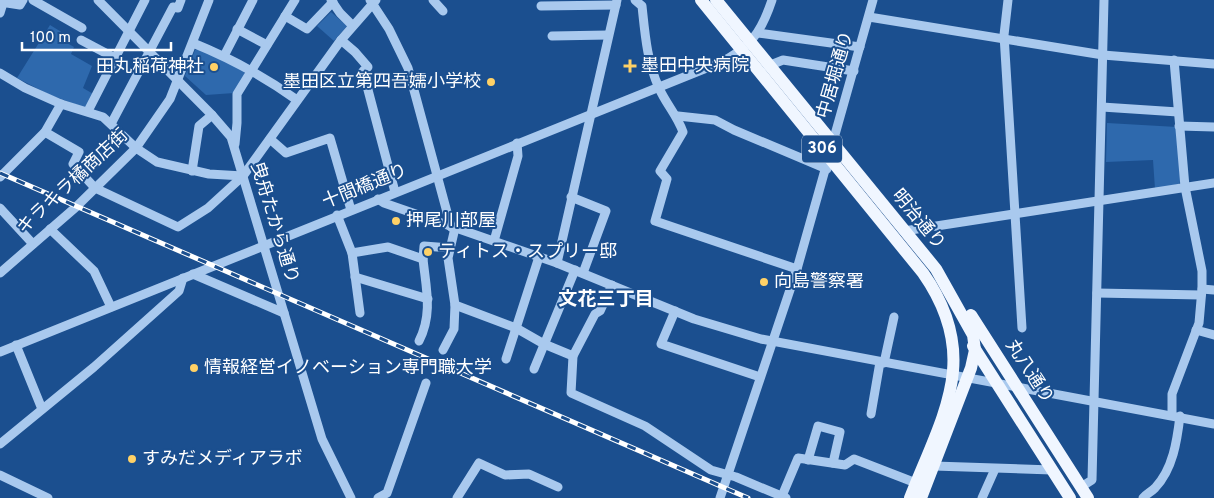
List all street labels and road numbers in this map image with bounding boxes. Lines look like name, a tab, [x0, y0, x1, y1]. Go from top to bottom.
street label: 中居堀通り	[813, 29, 859, 121]
street label: キラキラ橘商店街	[12, 124, 134, 240]
road number: 306	[802, 136, 842, 162]
street label: 曳舟たから通り	[245, 159, 303, 287]
street label: 十間橋通り	[319, 159, 411, 215]
street label: 明治通り	[886, 185, 950, 255]
street label: 丸八通り	[1000, 336, 1058, 408]

